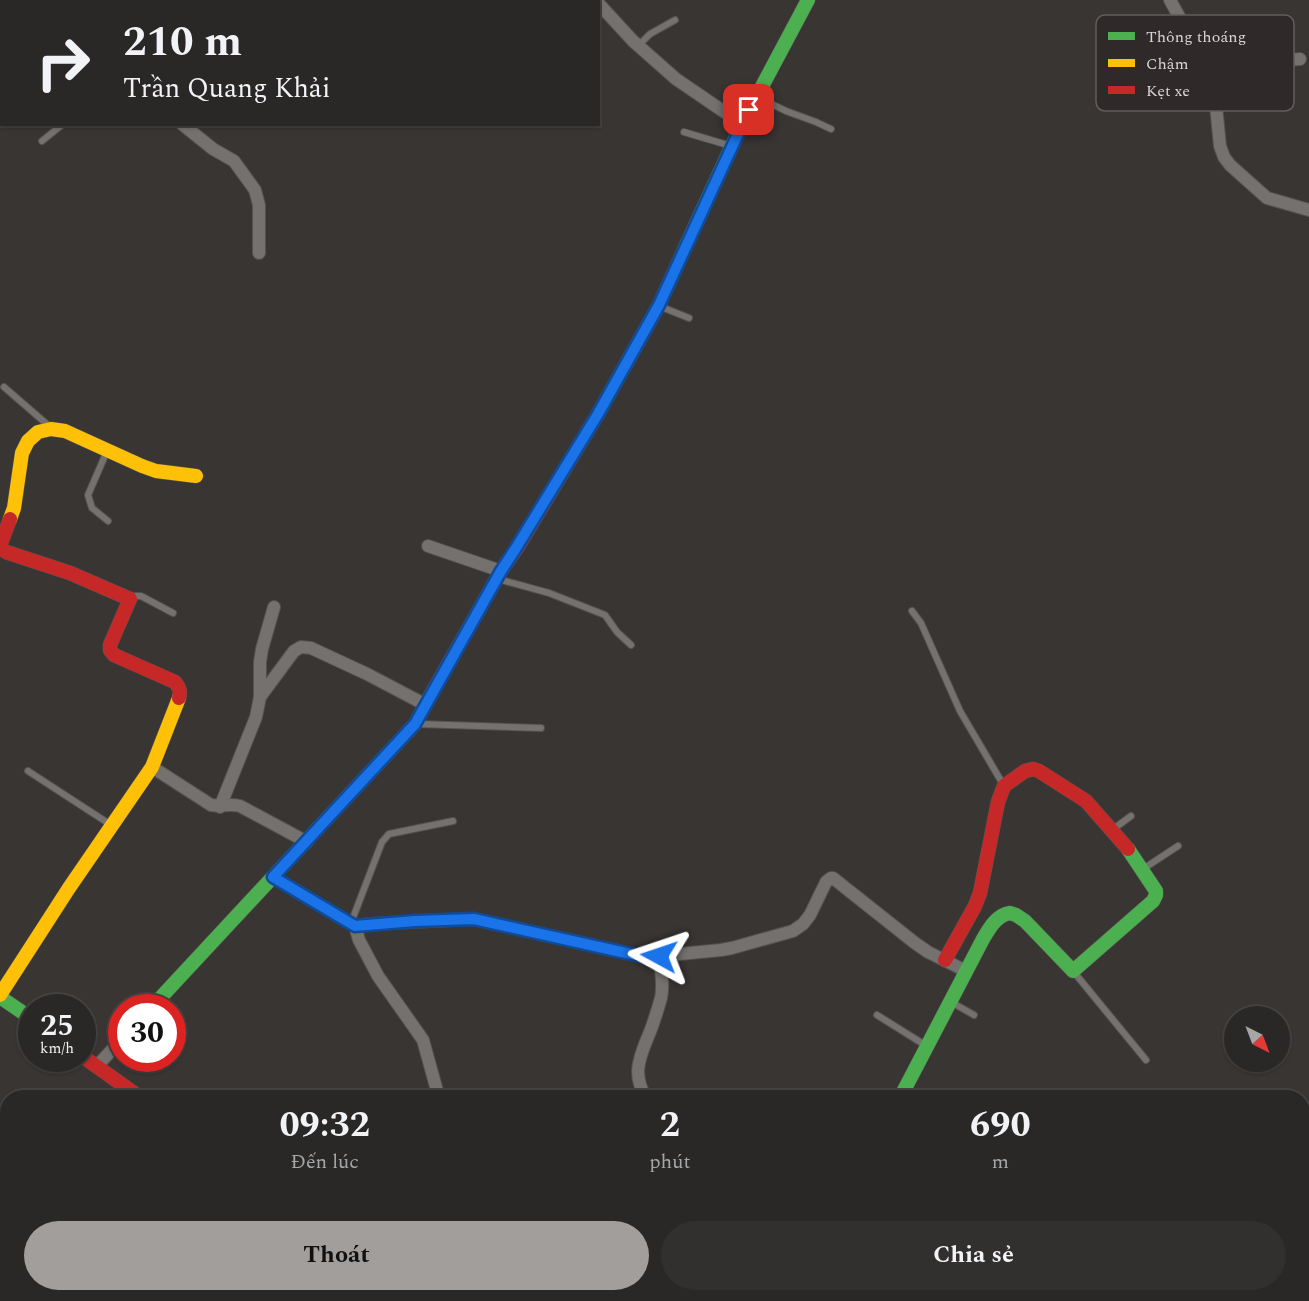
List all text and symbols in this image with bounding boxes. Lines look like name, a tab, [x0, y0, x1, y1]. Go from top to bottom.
text: 210 m	[123, 11, 242, 74]
legend	[1096, 15, 1294, 111]
icon: right	[24, 24, 102, 102]
text: Thông thoáng	[1146, 25, 1246, 49]
text: Chậm	[1146, 52, 1189, 76]
text: Trần Quang Khải	[123, 68, 330, 110]
text: Kẹt xe	[1146, 79, 1190, 103]
pin	[723, 84, 774, 135]
icon: arrive	[732, 93, 765, 126]
position arrow	[627, 924, 691, 988]
speed limit sign: 30	[108, 994, 186, 1072]
text: 25	[40, 1003, 74, 1049]
north arrow	[1224, 1006, 1290, 1072]
map controls	[1224, 1006, 1290, 1072]
text: km/h	[40, 1037, 74, 1060]
text: 09:32	[279, 1098, 370, 1153]
text: 2	[660, 1098, 680, 1153]
text: 690	[970, 1098, 1031, 1153]
text: Đến lúc	[290, 1147, 359, 1177]
text: phút	[649, 1147, 691, 1177]
text: m	[992, 1147, 1009, 1177]
button: Thoát	[24, 1221, 649, 1290]
button: Chia sẻ	[661, 1221, 1286, 1290]

